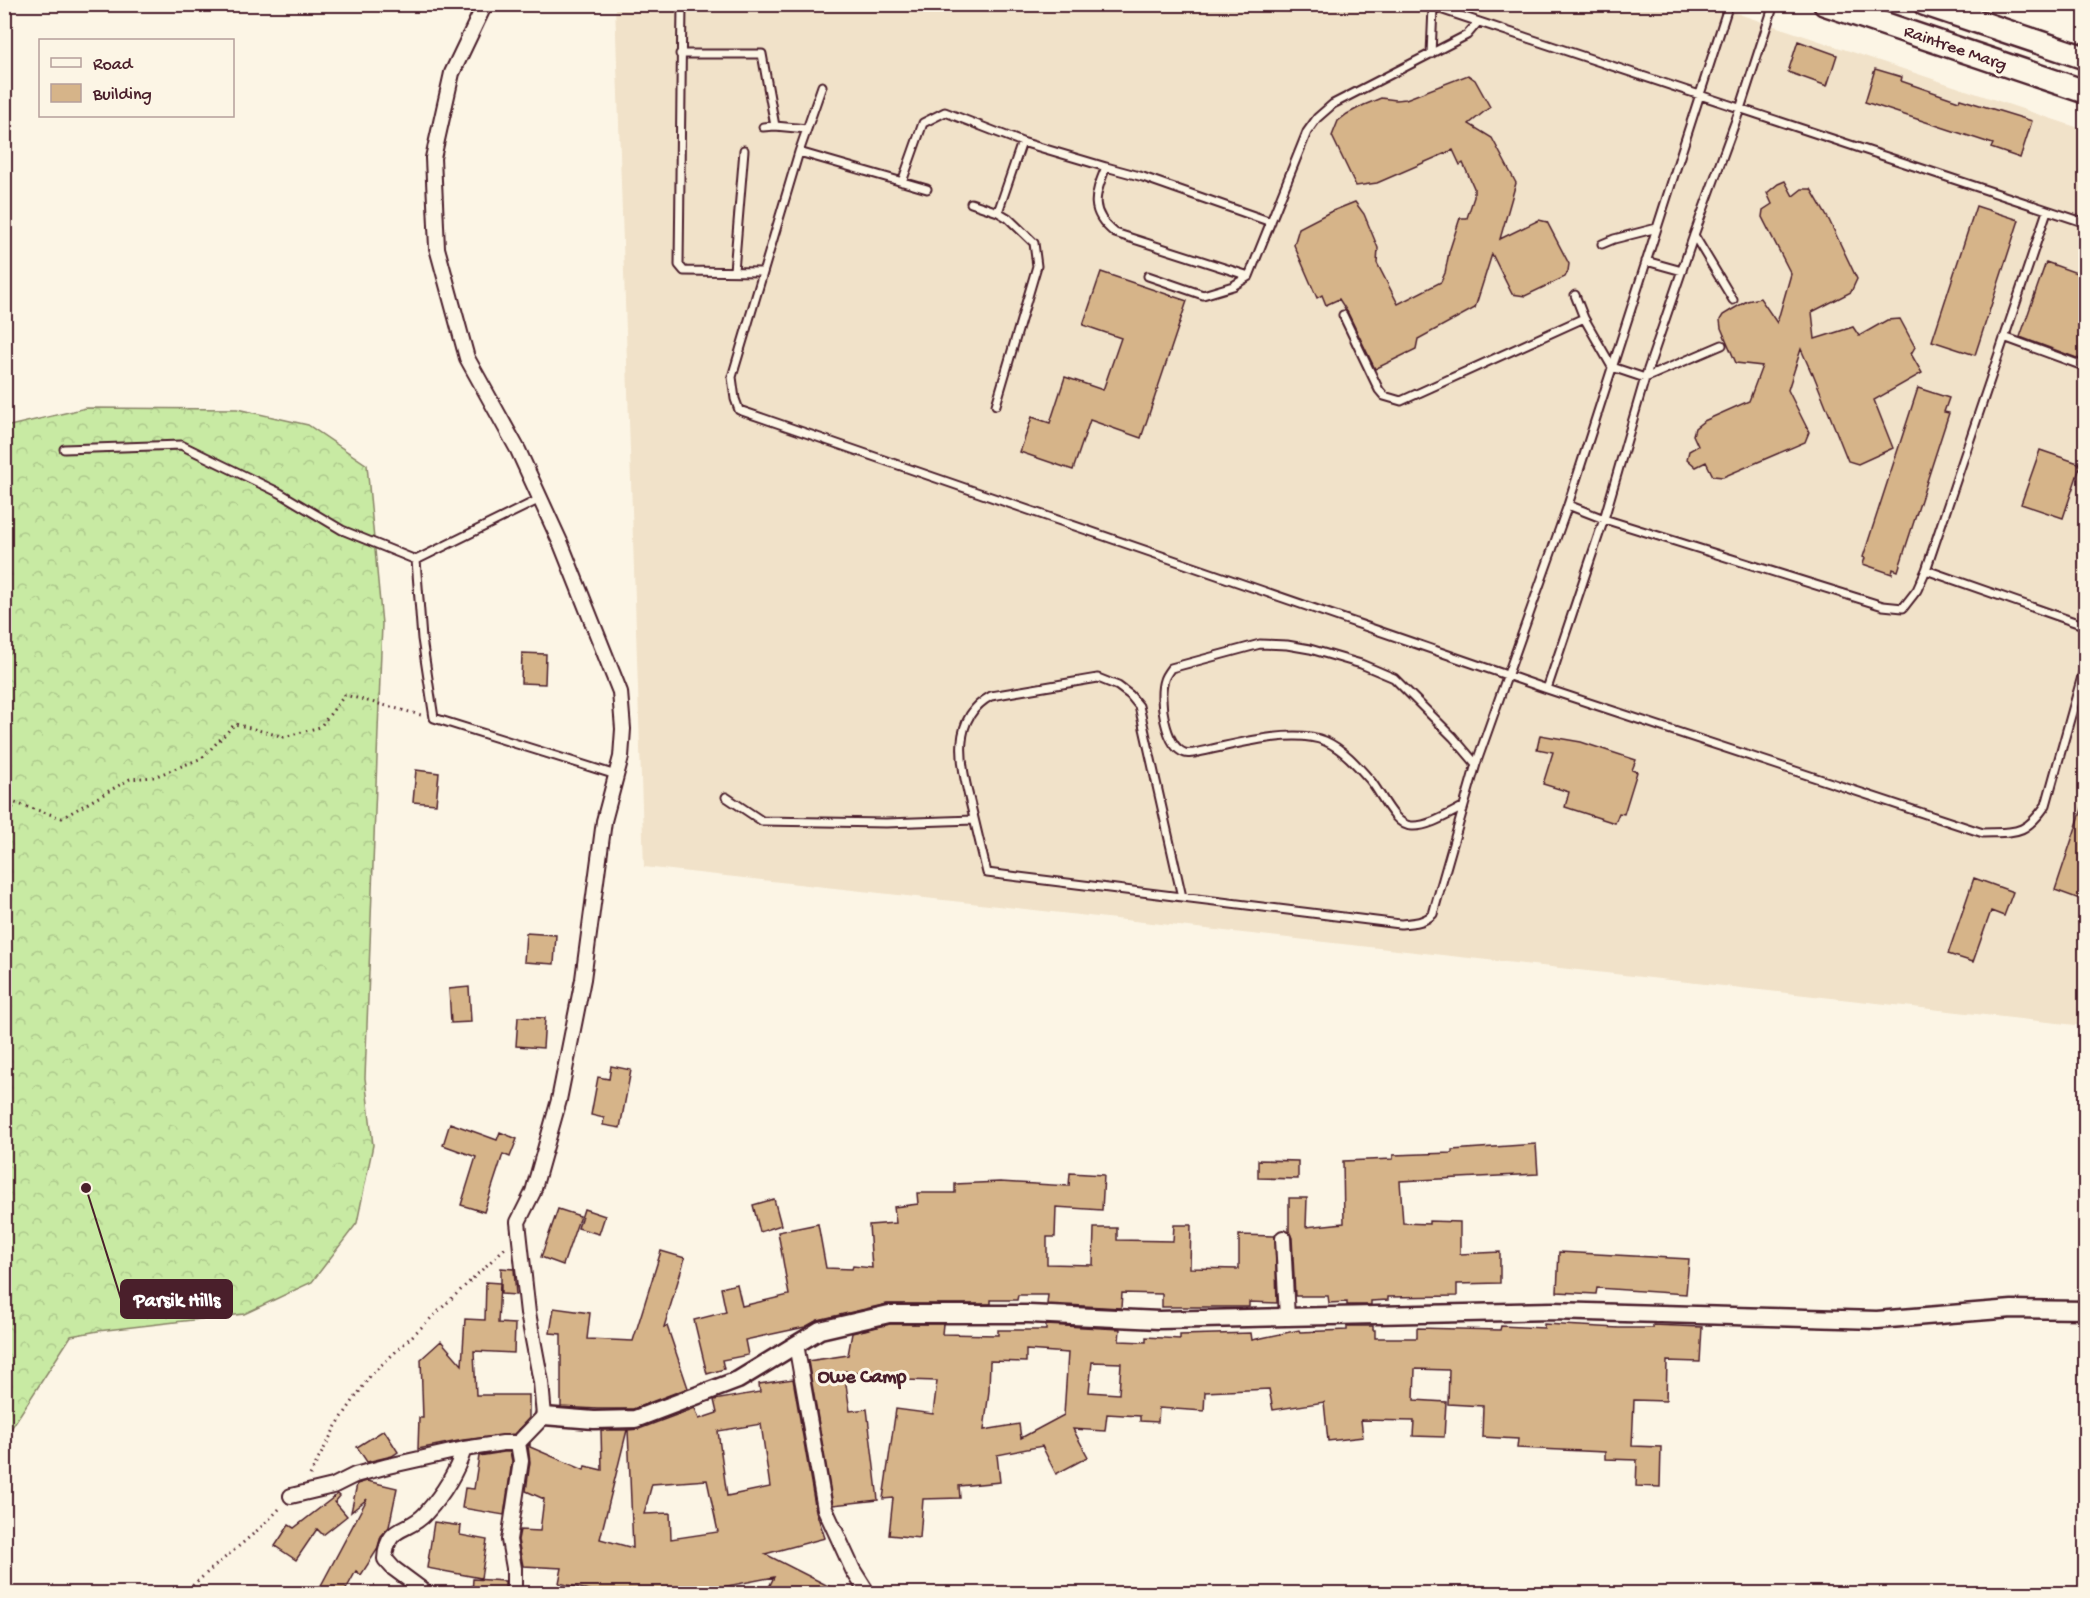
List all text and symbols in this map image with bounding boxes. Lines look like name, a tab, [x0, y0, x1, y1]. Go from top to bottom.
street label: Raintree Marg	[1901, 22, 2009, 76]
legend	[39, 39, 234, 117]
text: Road	[93, 55, 134, 76]
text: Building	[92, 85, 152, 106]
callout: Parsik Hills	[121, 1280, 232, 1318]
text: Parsik Hills	[133, 1291, 222, 1314]
district label: Owe Camp	[818, 1367, 906, 1390]

